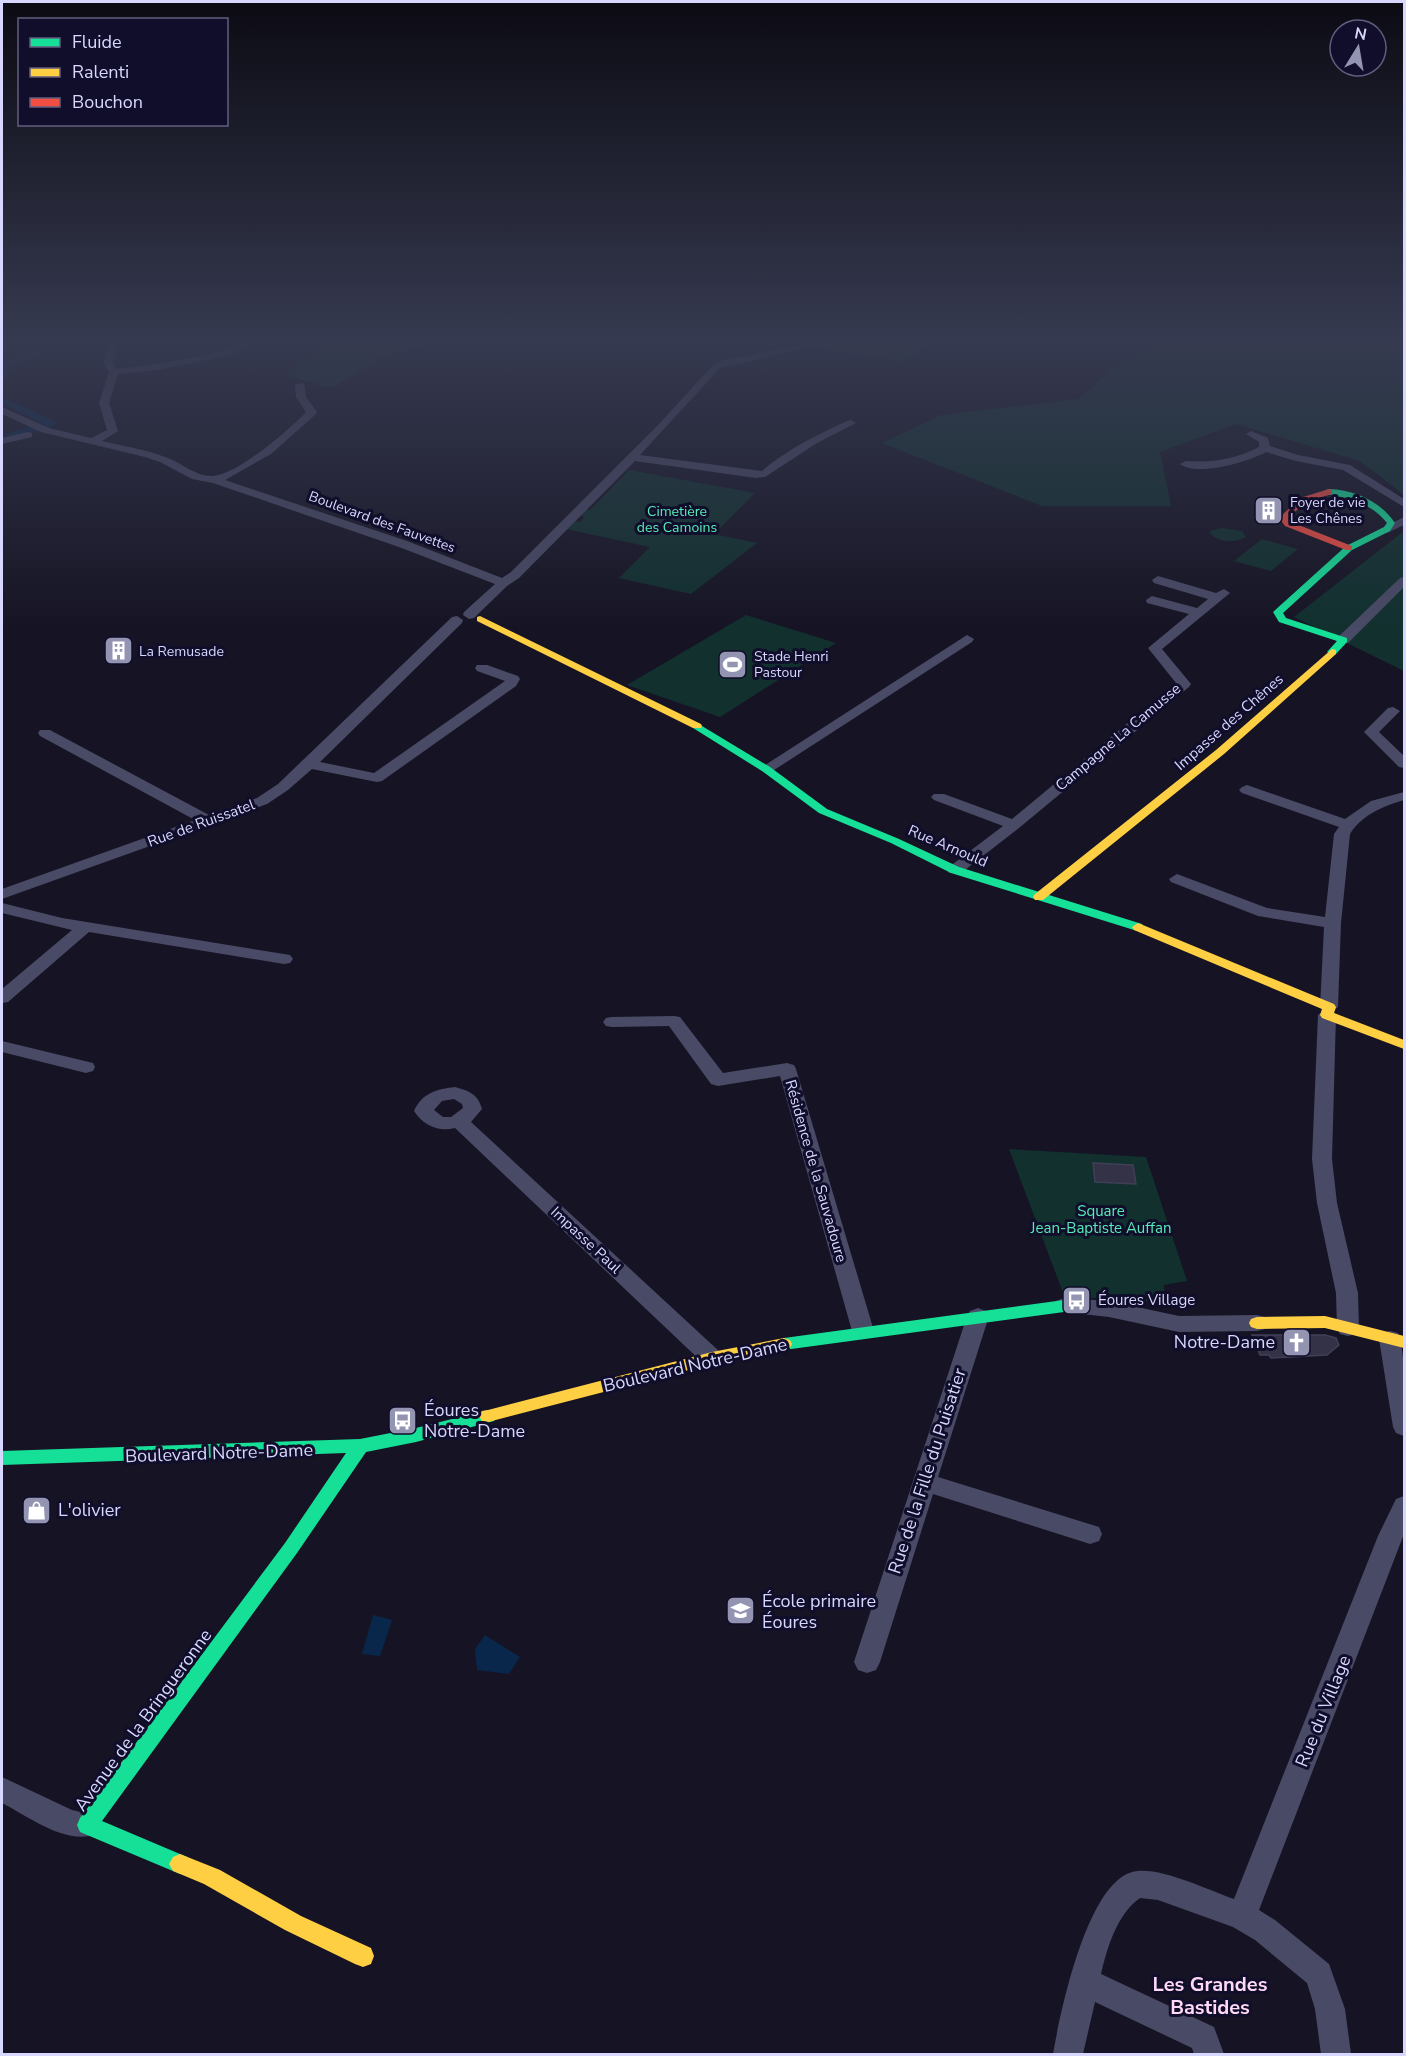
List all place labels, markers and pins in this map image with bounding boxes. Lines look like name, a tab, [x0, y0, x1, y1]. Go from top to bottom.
place label: Foyer de vie Les Chênes	[1290, 493, 1365, 528]
building icon: Foyer de vie Les Chênes	[1253, 494, 1285, 526]
building icon: La Remusade	[102, 635, 134, 667]
place label: La Remusade	[139, 642, 224, 661]
place label: Stade Henri Pastour	[754, 647, 828, 682]
sports icon: Stade Henri Pastour	[717, 648, 749, 680]
bus stop icon: Éoures Village	[1061, 1284, 1093, 1316]
place label: Éoures Village	[1098, 1290, 1195, 1310]
church icon: Notre-Dame	[1280, 1326, 1312, 1358]
place label: Notre-Dame	[1174, 1330, 1275, 1354]
place label: Éoures Notre-Dame	[424, 1398, 525, 1443]
bus stop icon: Éoures Notre-Dame	[387, 1404, 419, 1436]
shop icon: L'olivier	[21, 1494, 53, 1526]
place label: L'olivier	[58, 1498, 121, 1522]
place label: École primaire Éoures	[762, 1589, 876, 1634]
school or university icon: École primaire Éoures	[725, 1595, 757, 1627]

